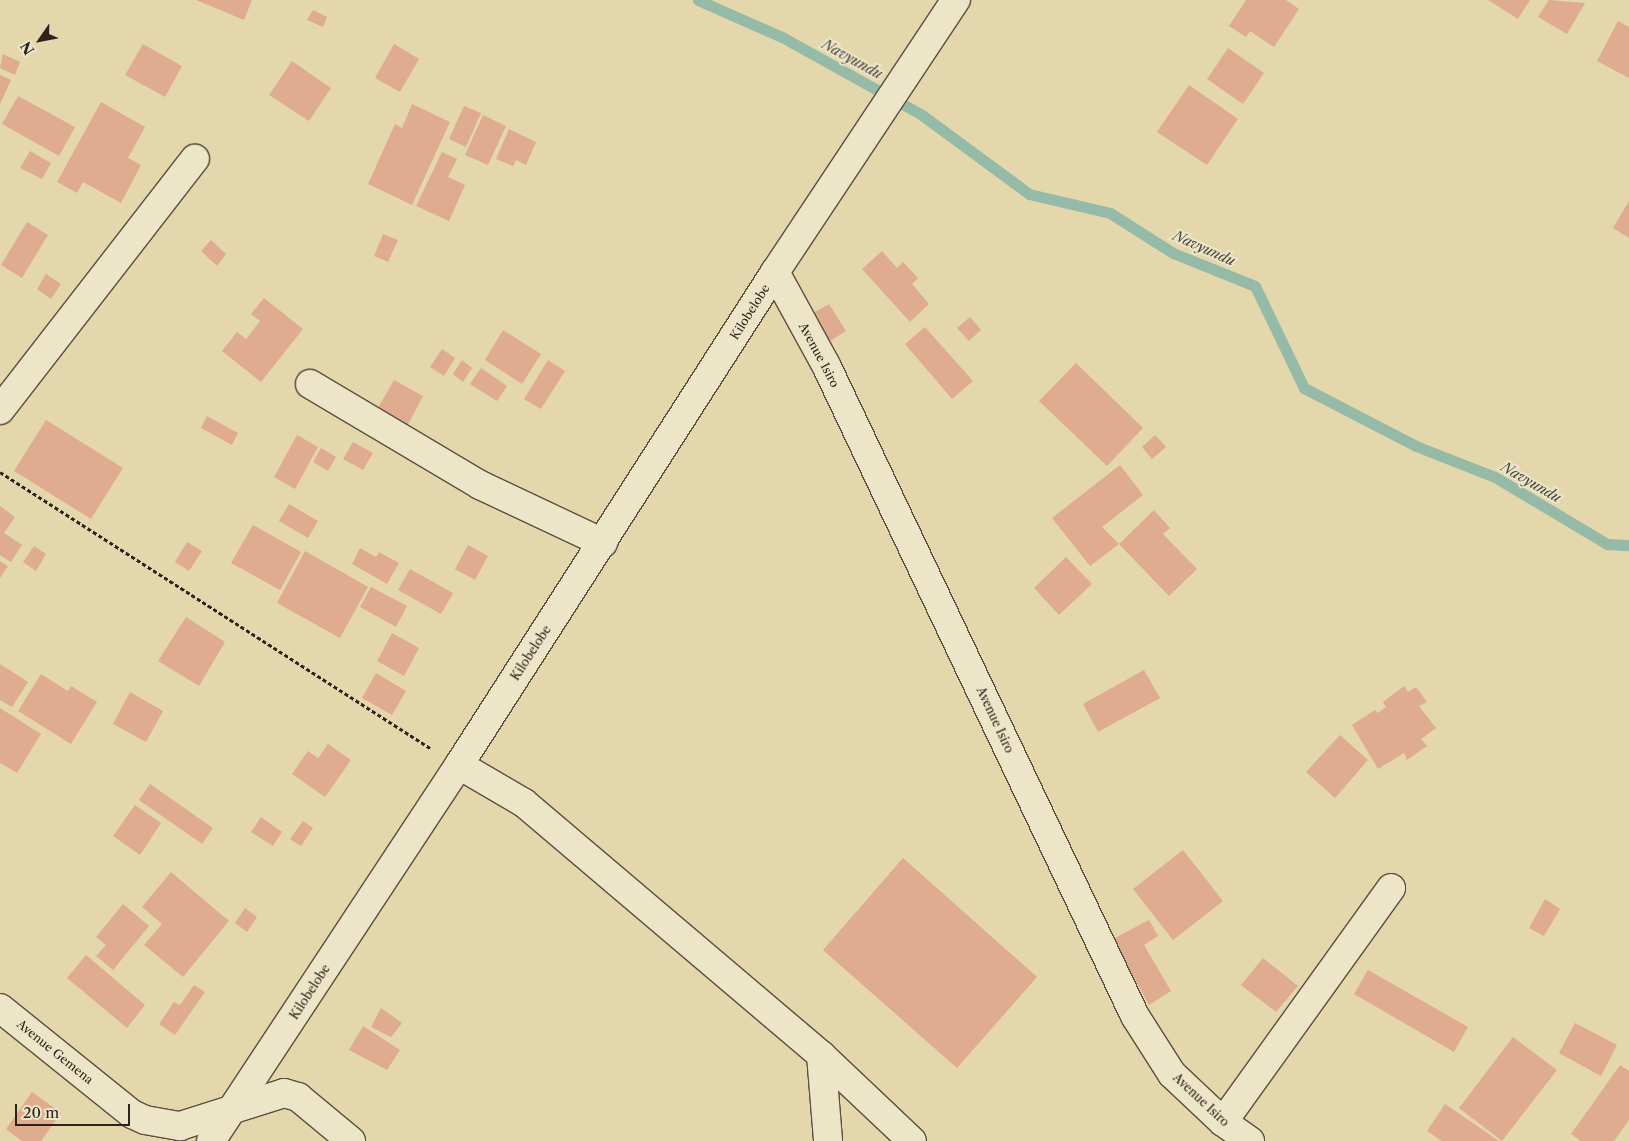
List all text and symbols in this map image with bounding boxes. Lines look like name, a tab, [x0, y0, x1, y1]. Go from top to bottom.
north arrow	[15, 15, 65, 65]
water label: Navyundu	[819, 36, 885, 82]
text: N	[17, 38, 38, 58]
water label: Navyundu	[1170, 227, 1238, 269]
street label: Kilobelobe	[727, 282, 773, 342]
street label: Avenue Isiro	[796, 320, 842, 390]
water label: Navyundu	[1498, 458, 1564, 506]
street label: Kilobelobe	[508, 623, 554, 683]
street label: Avenue Isiro	[973, 685, 1017, 755]
street label: Kilobelobe	[287, 962, 333, 1022]
street label: Avenue Gemena	[14, 1017, 96, 1087]
street label: Avenue Isiro	[1170, 1070, 1232, 1130]
scale bar	[18, 1094, 132, 1126]
text: 20 m	[23, 1103, 59, 1122]

